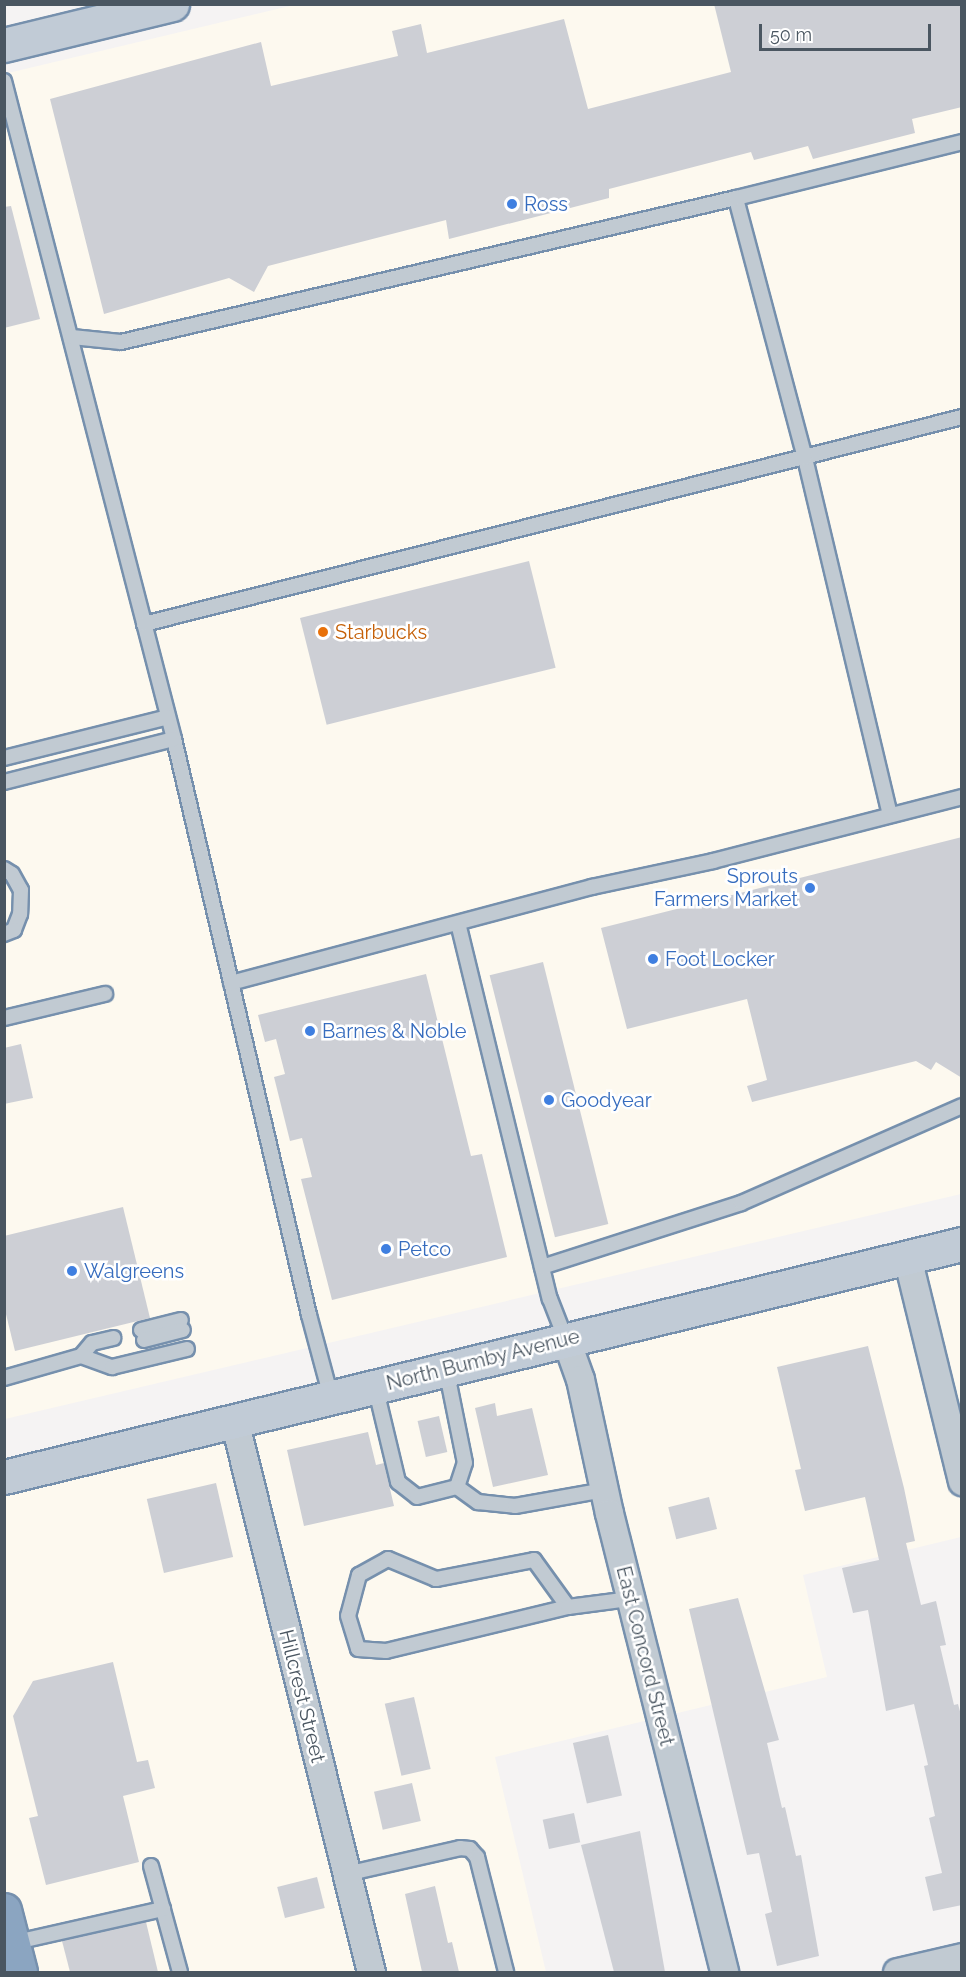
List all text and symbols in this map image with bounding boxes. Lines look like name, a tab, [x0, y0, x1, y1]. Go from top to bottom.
scale bar	[762, 12, 934, 50]
text: 50 m	[770, 24, 812, 45]
place label: Ross	[524, 192, 568, 216]
marker: Ross	[505, 197, 519, 211]
place label: Starbucks	[335, 620, 427, 644]
marker: Starbucks	[316, 625, 330, 639]
place label: Sprouts Farmers Market	[654, 864, 798, 911]
marker: Sprouts Farmers Market	[803, 881, 817, 895]
place label: Foot Locker	[665, 947, 775, 971]
marker: Foot Locker	[646, 952, 660, 966]
place label: Barnes & Noble	[322, 1019, 467, 1043]
marker: Barnes & Noble	[303, 1024, 317, 1038]
place label: Goodyear	[561, 1088, 652, 1112]
marker: Goodyear	[542, 1093, 556, 1107]
place label: Petco	[398, 1237, 451, 1261]
marker: Petco	[379, 1242, 393, 1256]
place label: Walgreens	[84, 1259, 184, 1283]
marker: Walgreens	[65, 1264, 79, 1278]
street label: North Bumby Avenue	[383, 1324, 583, 1396]
street label: East Concord Street	[611, 1564, 679, 1748]
street label: Hillcrest Street	[274, 1627, 330, 1765]

